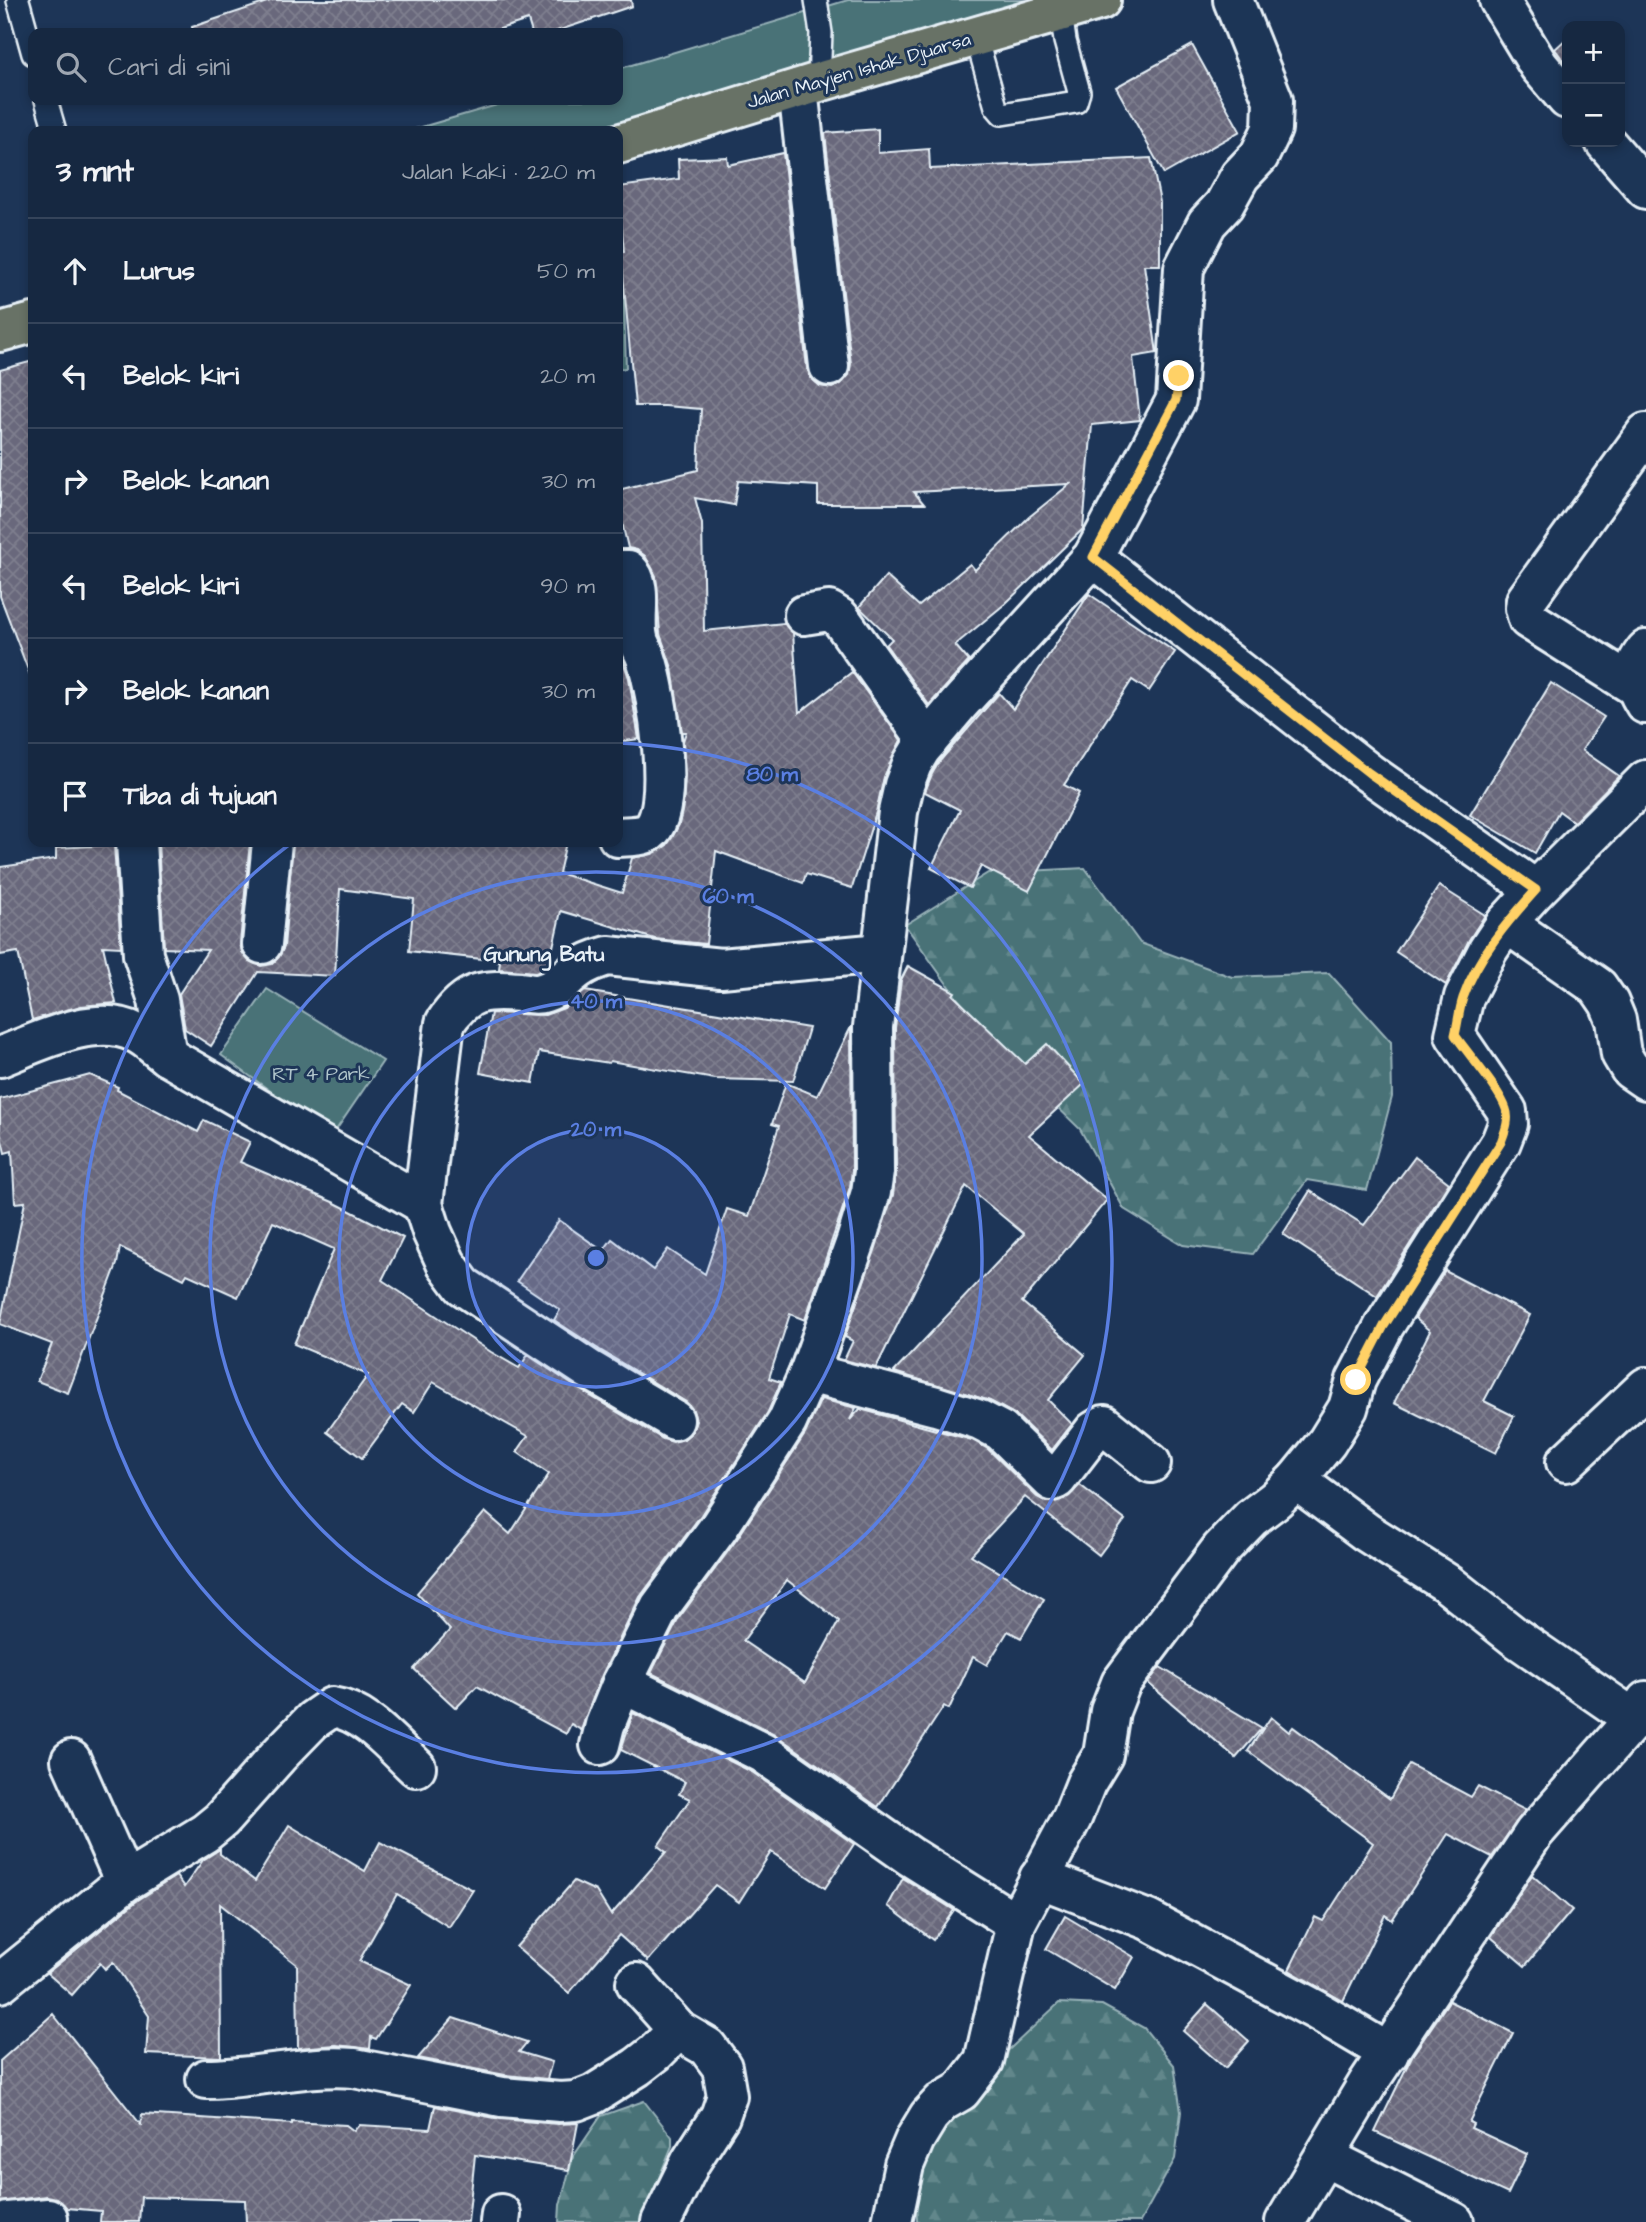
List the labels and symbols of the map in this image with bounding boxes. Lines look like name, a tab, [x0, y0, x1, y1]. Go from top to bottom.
street label: Jalan Mayjen Ishak Djuarsa	[744, 26, 975, 117]
route end	[1163, 360, 1194, 391]
text: 80 m	[746, 760, 798, 789]
text: 60 m	[702, 882, 754, 911]
district label: Gunung Batu	[484, 940, 605, 971]
text: 40 m	[570, 987, 623, 1016]
park label: RT 4 Park	[272, 1061, 370, 1088]
text: 20 m	[570, 1115, 622, 1144]
centre of rings	[584, 1246, 608, 1270]
route start	[1340, 1364, 1371, 1395]

